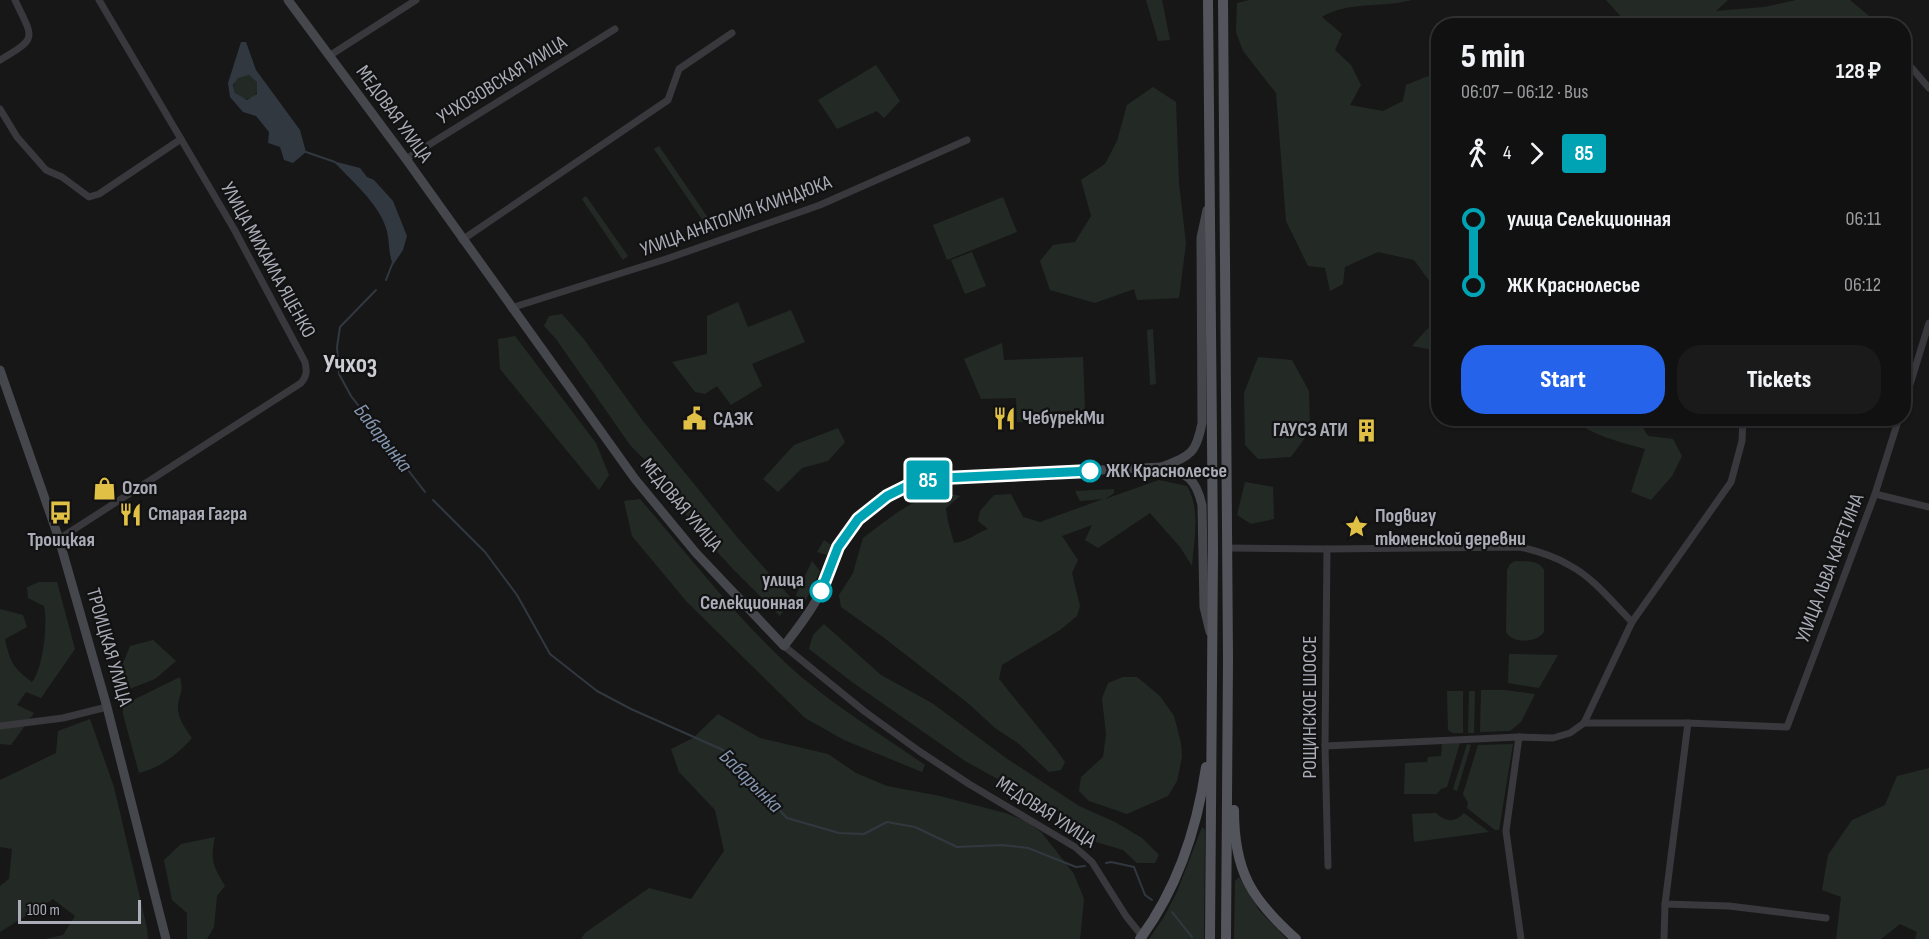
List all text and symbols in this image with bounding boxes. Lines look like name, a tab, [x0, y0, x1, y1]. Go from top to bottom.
street label: УЧХОЗОВСКАЯ УЛИЦА	[433, 30, 572, 130]
text: 5 min	[1461, 37, 1525, 77]
text: 128 ₽	[1836, 58, 1881, 85]
street label: МЕДОВАЯ УЛИЦА	[351, 61, 438, 168]
text: 06:07 – 06:12 · Bus	[1461, 80, 1589, 104]
icon: walk	[1461, 137, 1494, 170]
icon: forward	[1520, 137, 1553, 170]
text: 4	[1503, 141, 1511, 165]
text: 85	[1574, 141, 1594, 166]
street label: УЛИЦА АНАТОЛИЯ КЛИНДЮКА	[637, 170, 835, 262]
street label: УЛИЦА МИХАИЛА ЯЦЕНКО	[215, 178, 321, 342]
text: улица Селекционная	[1507, 206, 1671, 233]
text: 06:11	[1846, 207, 1881, 231]
text: ЖК Краснолесье	[1507, 272, 1640, 299]
text: 06:12	[1844, 273, 1881, 297]
button: Start	[1461, 345, 1665, 414]
button: Tickets	[1677, 345, 1881, 414]
district label: Учхоз	[323, 349, 377, 380]
water label: Бабарынка	[349, 399, 418, 477]
restaurant icon: ЧебурекМи	[991, 405, 1017, 431]
public building icon: СДЭК	[682, 406, 708, 432]
place label: ЧебурекМи	[1022, 406, 1105, 430]
place label: СДЭК	[713, 407, 754, 431]
building icon: ГАУСЗ АТИ	[1353, 417, 1379, 443]
place label: ГАУСЗ АТИ	[1273, 418, 1348, 442]
street label: МЕДОВАЯ УЛИЦА	[635, 454, 727, 557]
place label: ЖК Краснолесье	[1106, 459, 1227, 483]
line badge: 85	[901, 460, 955, 500]
marker: ЖК Краснолесье	[1079, 460, 1101, 482]
text: 85	[918, 468, 938, 493]
shop icon: Ozon	[91, 475, 117, 501]
place label: Ozon	[122, 476, 157, 500]
street label: УЛИЦА ЛЬВА КАРЕТИНА	[1791, 490, 1870, 646]
bus stop icon: Троицкая	[48, 500, 74, 526]
restaurant icon: Старая Гагра	[117, 501, 143, 527]
place label: Старая Гагра	[148, 502, 247, 526]
place label: Подвигу тюменской деревни	[1375, 504, 1526, 551]
place icon: Подвигу тюменской деревни	[1344, 514, 1370, 540]
place label: Троицкая	[27, 528, 95, 552]
place label: улица Селекционная	[700, 568, 804, 615]
marker: улица Селекционная	[810, 580, 832, 602]
street label: ТРОИЦКАЯ УЛИЦА	[81, 585, 137, 709]
street label: РОЩИНСКОЕ ШОССЕ	[1298, 635, 1322, 779]
water label: Бабарынка	[714, 744, 788, 818]
street label: МЕДОВАЯ УЛИЦА	[992, 771, 1101, 853]
scale bar	[18, 897, 141, 924]
text: 100 m	[27, 901, 60, 920]

